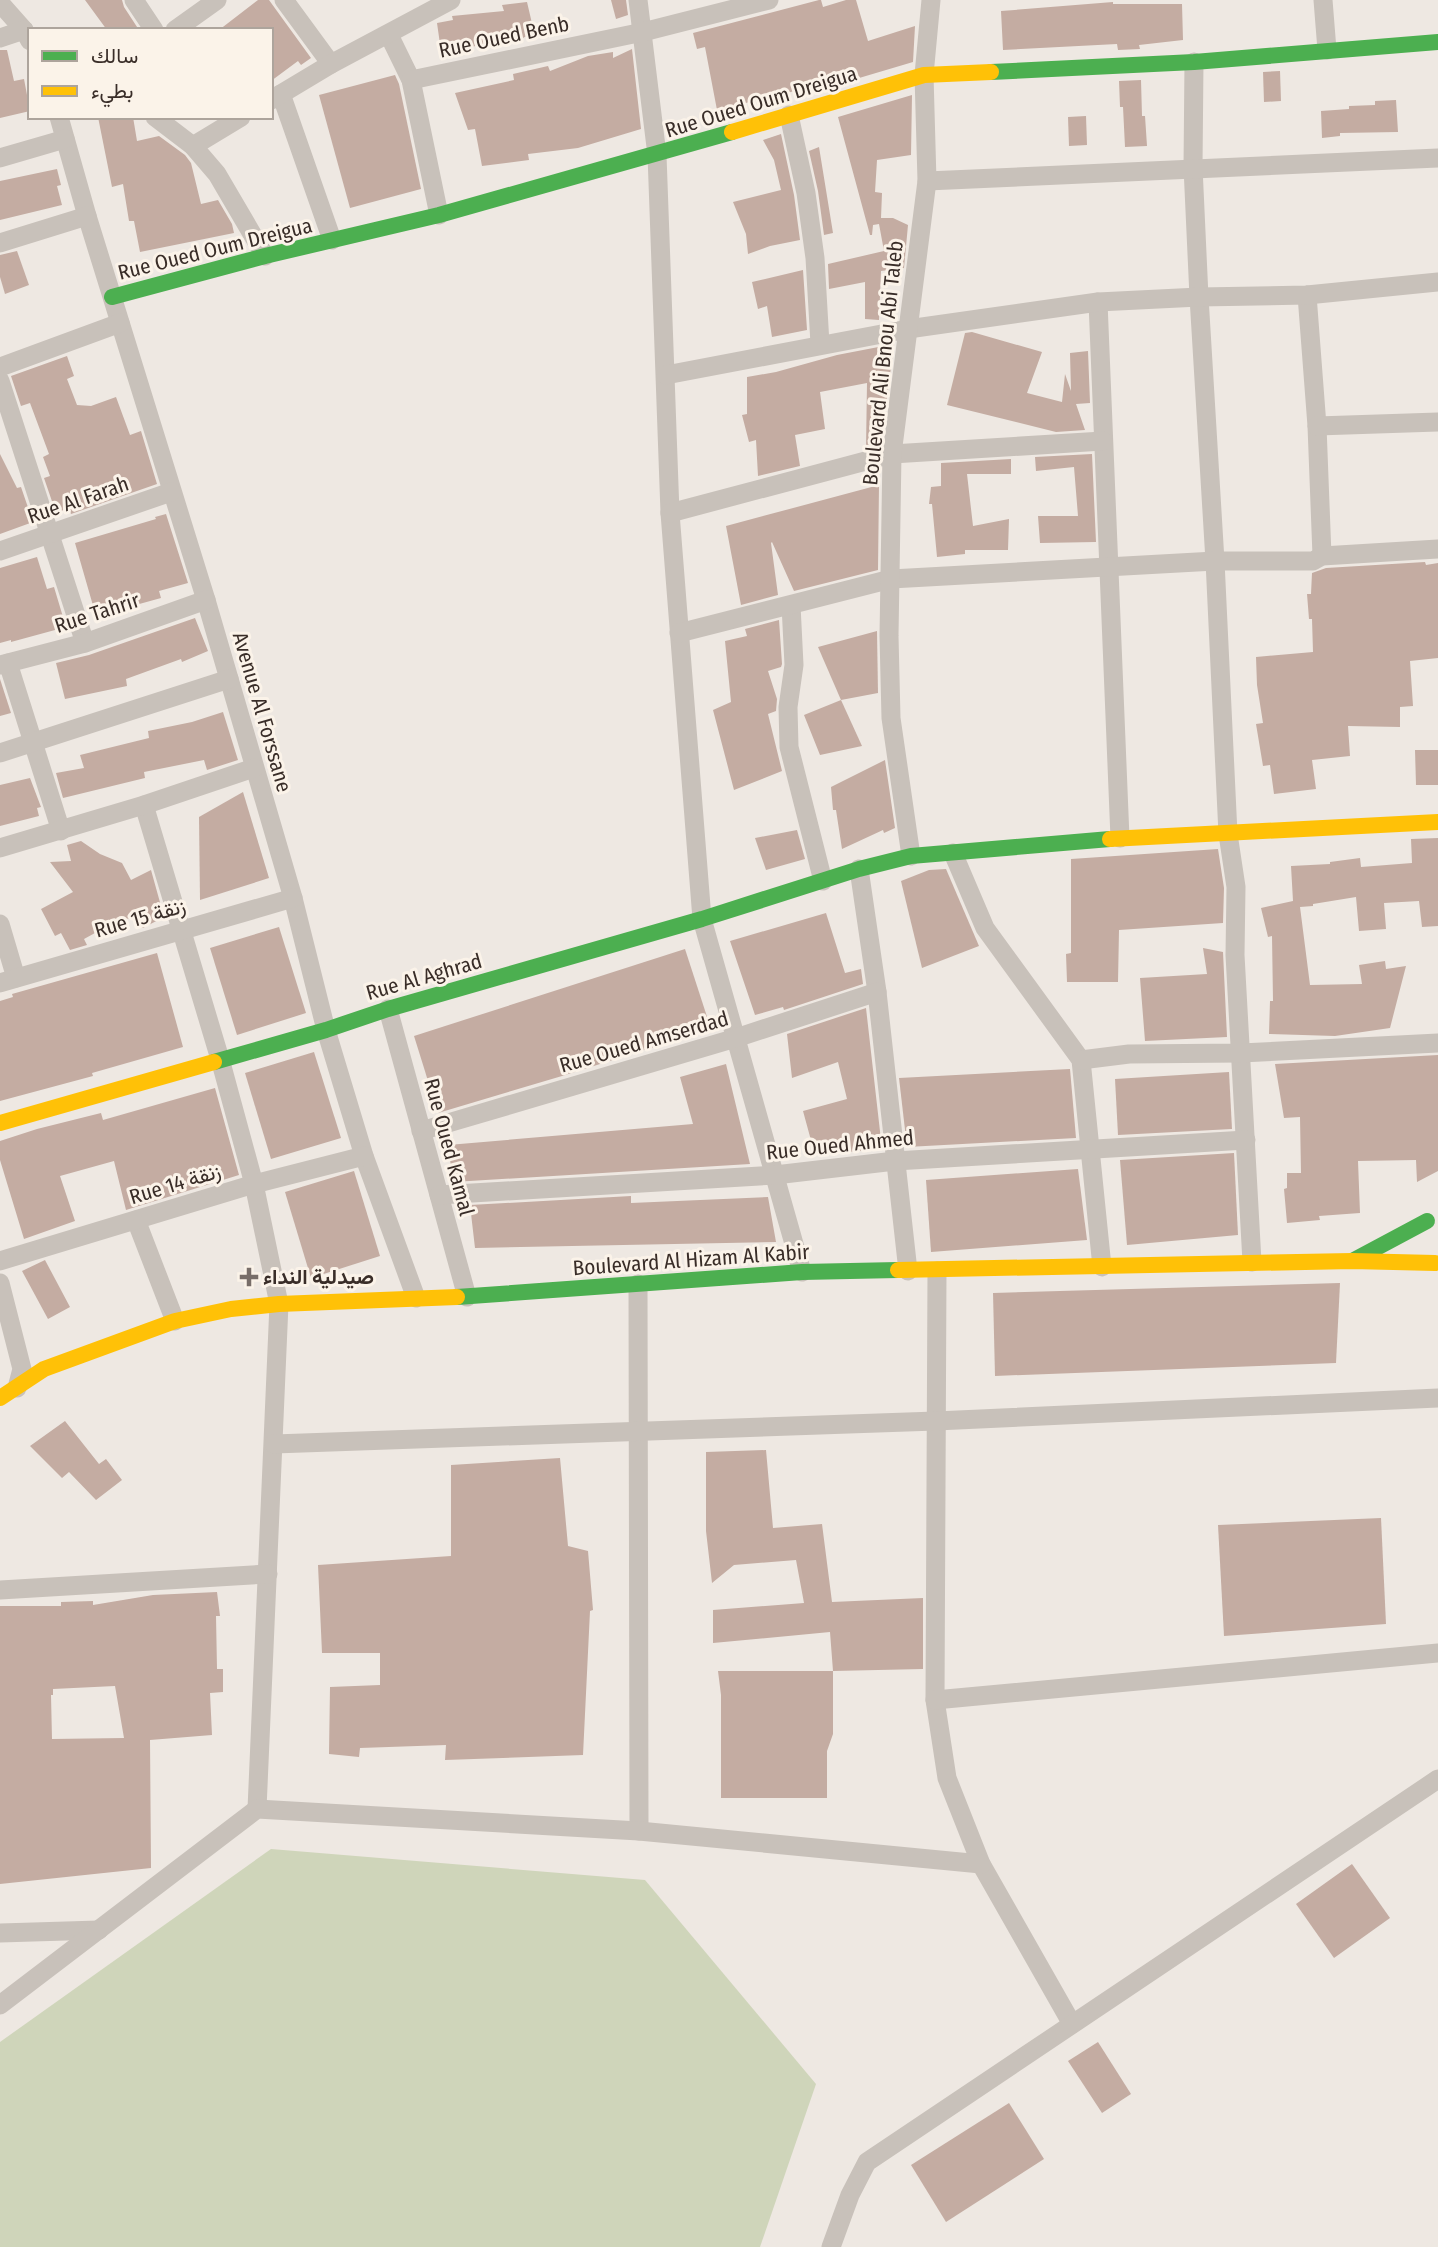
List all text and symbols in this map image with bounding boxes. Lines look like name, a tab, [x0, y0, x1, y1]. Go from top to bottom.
street label: Rue Oued Benb	[436, 11, 572, 63]
legend	[28, 28, 273, 119]
text: سالك	[91, 43, 138, 69]
street label: Rue Oued Oum Dreigua	[662, 60, 860, 144]
text: بطيء	[91, 78, 134, 108]
street label: Rue Oued Oum Dreigua	[115, 212, 315, 286]
street label: Boulevard Ali Bnou Abi Taleb	[857, 239, 909, 487]
street label: Rue Al Farah	[24, 471, 132, 529]
street label: Rue Tahrir	[51, 587, 143, 639]
street label: Avenue Al Forssane	[227, 629, 297, 795]
street label: Rue 15 زنقة	[91, 893, 189, 943]
street label: Rue Al Aghrad	[363, 948, 485, 1006]
street label: Rue Oued Amserdad	[557, 1005, 731, 1079]
street label: Rue Oued Kamal	[418, 1075, 480, 1219]
street label: Rue Oued Ahmed	[765, 1124, 915, 1166]
street label: Rue 14 زنقة	[126, 1158, 224, 1210]
street label: Boulevard Al Hizam Al Kabir	[572, 1239, 811, 1281]
place label: صيدلية النداء	[263, 1264, 374, 1290]
marker: صيدلية النداء	[241, 1269, 257, 1285]

